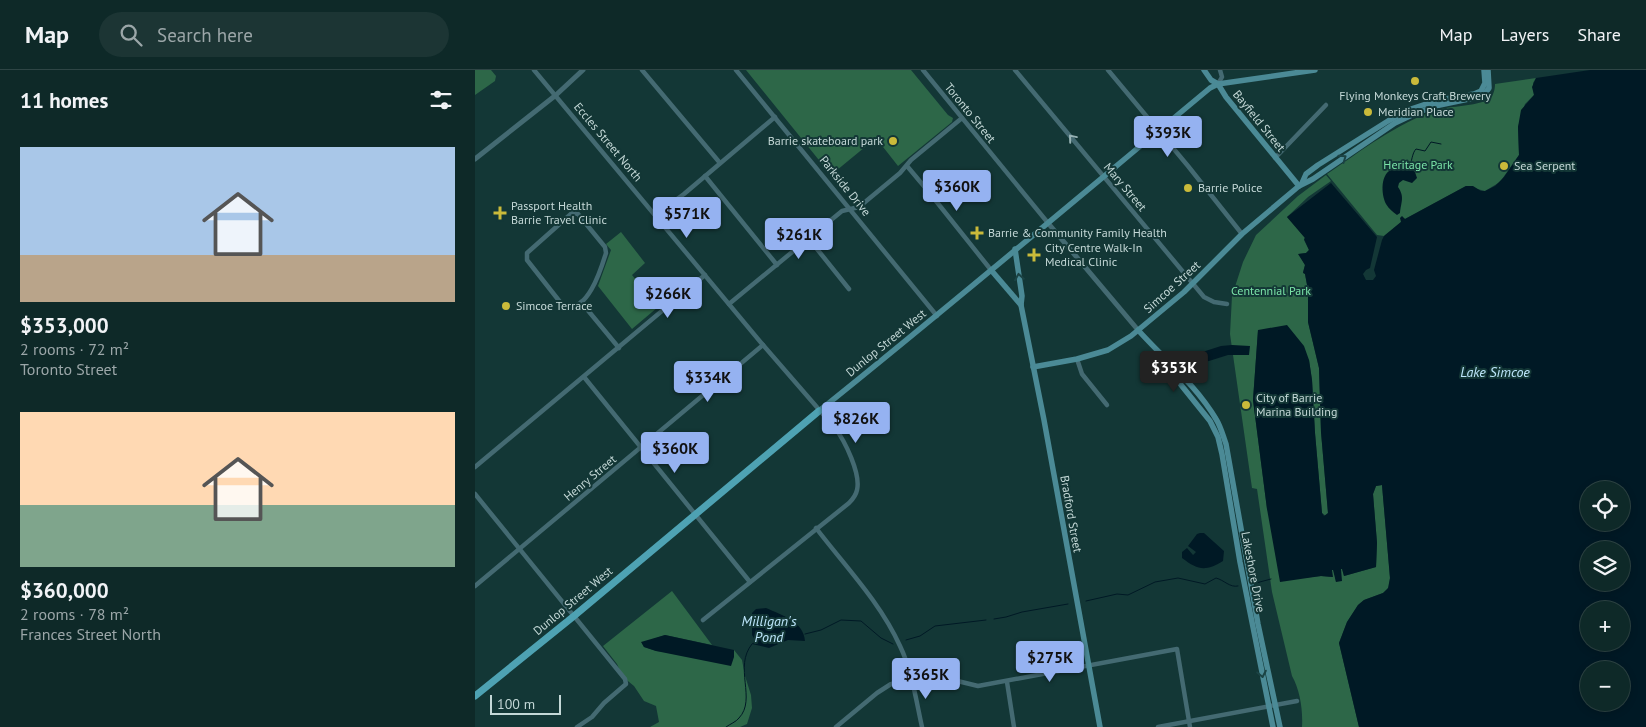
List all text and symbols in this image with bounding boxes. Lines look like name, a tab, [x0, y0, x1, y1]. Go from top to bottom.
search box	[99, 12, 449, 57]
text: Map	[25, 19, 69, 50]
icon: search	[117, 21, 145, 49]
text: Search here	[157, 23, 253, 47]
text: Map	[1440, 23, 1472, 46]
text: Layers	[1500, 23, 1549, 46]
text: Share	[1577, 23, 1621, 46]
marker: Flying Monkeys Craft Brewery	[1409, 75, 1421, 87]
street label: Toronto Street	[942, 80, 999, 146]
icon: filters	[427, 86, 455, 114]
text: 11 homes	[20, 87, 108, 114]
street label: Bayfield Street	[1230, 87, 1289, 155]
place label: Flying Monkeys Craft Brewery	[1339, 88, 1491, 103]
street label: Eccles Street North	[571, 99, 646, 184]
place label: Meridian Place	[1378, 104, 1454, 119]
marker: Meridian Place	[1362, 106, 1374, 118]
pin: $393K	[1133, 116, 1203, 158]
text: $393K	[1145, 122, 1191, 142]
place label: Barrie skateboard park	[768, 133, 883, 148]
marker: Barrie skateboard park	[887, 135, 899, 147]
one-way arrow	[1068, 135, 1077, 144]
street label: Parkside Drive	[817, 153, 874, 219]
one-way arrow	[1338, 155, 1347, 164]
park label: Heritage Park	[1383, 157, 1453, 172]
place label: Sea Serpent	[1514, 158, 1575, 173]
street label: Mary Street	[1101, 159, 1150, 214]
marker: Sea Serpent	[1498, 160, 1510, 172]
pin: $360K	[922, 170, 992, 212]
text: $360K	[934, 176, 980, 196]
icon: home	[193, 179, 283, 269]
place label: Barrie Police	[1198, 180, 1262, 195]
marker: Barrie Police	[1182, 182, 1194, 194]
pin: $571K	[652, 196, 722, 239]
place label: Passport Health Barrie Travel Clinic	[511, 198, 608, 227]
text: $571K	[664, 203, 710, 223]
marker: Passport Health Barrie Travel Clinic	[493, 206, 507, 220]
pin: $261K	[764, 218, 834, 260]
text: $261K	[776, 224, 822, 244]
place label: Barrie & Community Family Health	[988, 225, 1167, 240]
marker: Barrie & Community Family Health	[970, 226, 984, 240]
place label: City Centre Walk-In Medical Clinic	[1045, 240, 1142, 269]
marker: City Centre Walk-In Medical Clinic	[1027, 248, 1041, 262]
street label: Simcoe Street	[1140, 257, 1203, 316]
one-way arrow	[1015, 273, 1025, 282]
pin: $266K	[633, 276, 703, 319]
text: $266K	[645, 283, 691, 303]
park label: Centennial Park	[1231, 283, 1311, 298]
place label: Simcoe Terrace	[516, 298, 592, 313]
marker: Simcoe Terrace	[500, 300, 512, 312]
street label: Dunlop Street West	[843, 306, 929, 380]
text: $353,000	[20, 312, 109, 339]
text: 2 rooms · 72 m²	[20, 339, 129, 359]
pin: $353K	[1139, 350, 1209, 393]
text: $353K	[1151, 357, 1197, 377]
text: Toronto Street	[20, 359, 117, 379]
pin: $334K	[673, 360, 743, 403]
water label: Lake Simcoe	[1460, 363, 1530, 381]
text: $334K	[685, 367, 731, 387]
place label: City of Barrie Marina Building	[1256, 390, 1337, 419]
marker: City of Barrie Marina Building	[1240, 399, 1252, 411]
pin: $826K	[821, 402, 891, 444]
text: $826K	[833, 408, 879, 428]
pin: $360K	[640, 432, 710, 474]
text: $360K	[652, 438, 698, 458]
icon: home	[193, 444, 283, 534]
street label: Henry Street	[560, 451, 619, 504]
street label: Bradford Street	[1057, 474, 1086, 554]
map controls	[1580, 481, 1630, 711]
button: locate	[1580, 481, 1630, 531]
street label: Lakeshore Drive	[1238, 530, 1269, 614]
button: layers	[1580, 541, 1630, 591]
street label: Dunlop Street West	[530, 563, 615, 638]
text: $360,000	[20, 577, 109, 604]
button: +	[1580, 601, 1630, 651]
text: 2 rooms · 78 m²	[20, 604, 129, 624]
water label: Milligan's Pond	[742, 612, 797, 646]
text: Frances Street North	[20, 624, 161, 644]
pin: $275K	[1015, 640, 1085, 683]
text: $275K	[1027, 647, 1073, 667]
pin: $365K	[891, 658, 961, 700]
button: −	[1580, 661, 1630, 711]
text: $365K	[903, 664, 949, 684]
one-way arrow	[1256, 669, 1267, 678]
scale bar	[490, 692, 561, 715]
text: 100 m	[497, 695, 535, 713]

